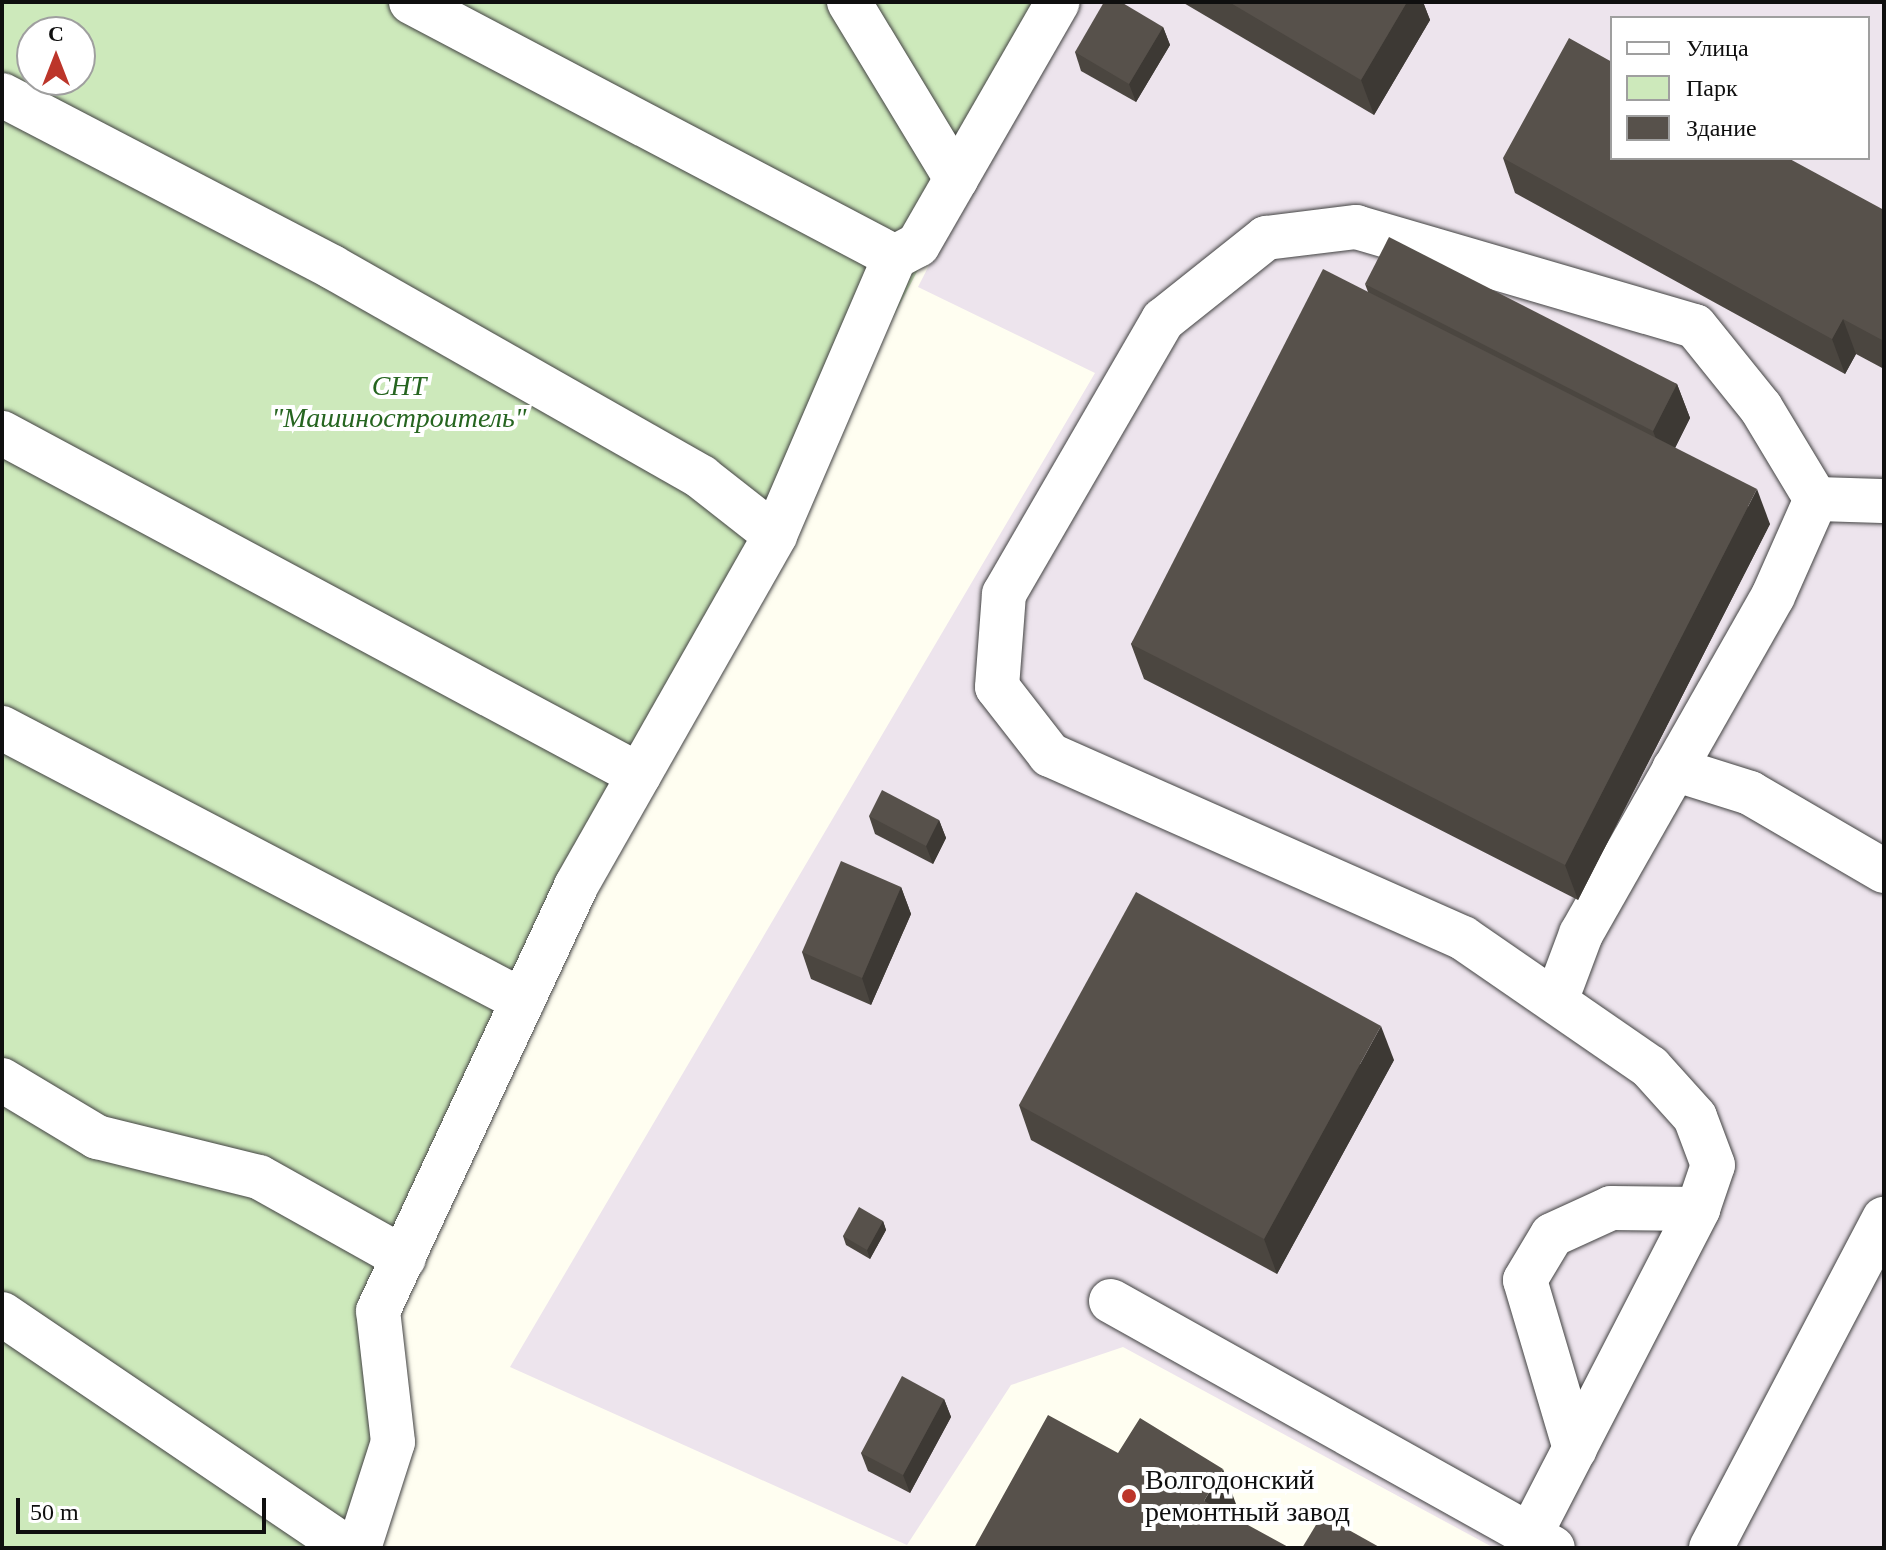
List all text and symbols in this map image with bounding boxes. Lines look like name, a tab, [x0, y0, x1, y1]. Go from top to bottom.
north arrow	[16, 16, 96, 96]
legend	[1610, 16, 1870, 160]
text: С	[48, 21, 64, 46]
text: Улица	[1686, 35, 1749, 61]
text: Парк	[1686, 75, 1738, 101]
text: Здание	[1686, 115, 1757, 141]
park label: СНТ "Машиностроитель"	[271, 369, 527, 435]
place label: Волгодонский ремонтный завод	[1145, 1463, 1350, 1529]
scale bar	[20, 1482, 270, 1532]
marker: Волгодонский ремонтный завод	[1120, 1487, 1138, 1505]
text: 50 m	[30, 1499, 79, 1525]

